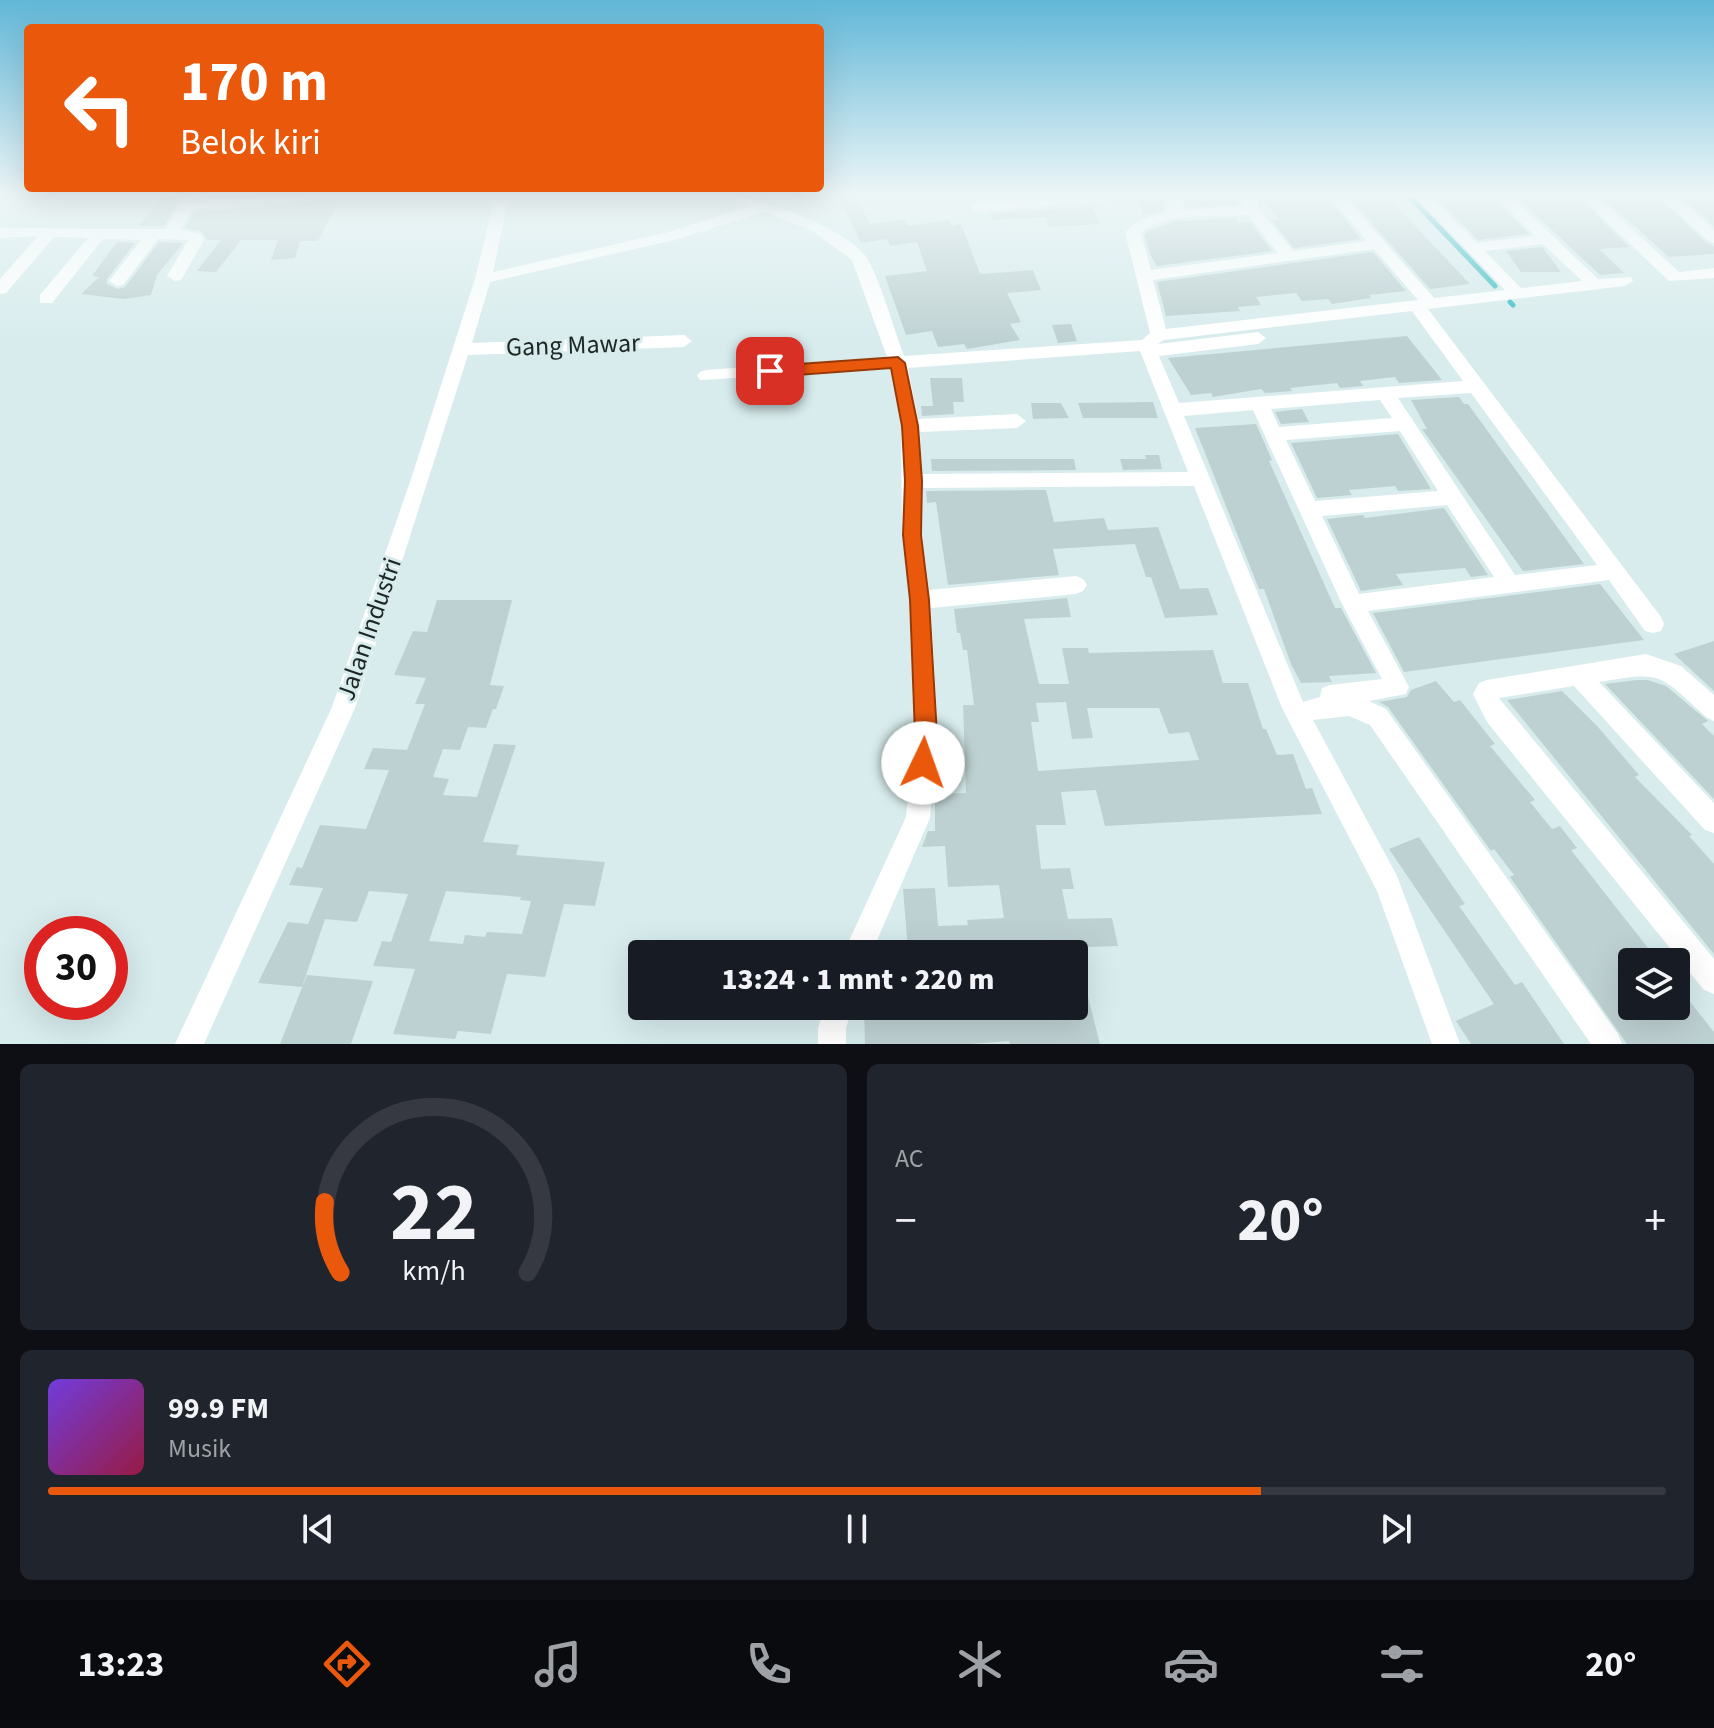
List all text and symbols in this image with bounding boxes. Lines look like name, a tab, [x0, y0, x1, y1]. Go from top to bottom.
text: 170 m	[180, 43, 328, 122]
icon: left	[48, 56, 152, 160]
text: Belok kiri	[180, 117, 321, 168]
street label: Gang Mawar	[505, 324, 642, 366]
pin	[736, 337, 804, 405]
icon: arrive	[748, 349, 792, 393]
street label: Jalan Industri	[327, 553, 411, 705]
position arrow	[881, 721, 965, 805]
speed limit sign: 30	[24, 916, 128, 1020]
map controls	[1618, 948, 1690, 1020]
button: layers	[1618, 948, 1690, 1020]
text: 13:24 · 1 mnt · 220 m	[722, 958, 994, 1001]
text: AC	[895, 1140, 924, 1177]
text: 22	[390, 1154, 477, 1272]
text: 20°	[1237, 1179, 1324, 1264]
text: −	[895, 1190, 917, 1253]
text: +	[1644, 1190, 1666, 1253]
text: km/h	[402, 1251, 465, 1291]
text: 99.9 FM	[168, 1387, 269, 1430]
text: Musik	[168, 1430, 231, 1467]
icon: previous	[296, 1507, 340, 1551]
icon: pause	[835, 1507, 879, 1551]
icon: next	[1374, 1507, 1418, 1551]
icon: directions	[319, 1636, 375, 1692]
icon: music	[530, 1636, 586, 1692]
icon: phone	[741, 1636, 797, 1692]
icon: climate	[952, 1636, 1008, 1692]
icon: car	[1163, 1636, 1219, 1692]
icon: filters	[1374, 1636, 1430, 1692]
text: 13:23	[78, 1639, 164, 1690]
text: 20°	[1585, 1639, 1637, 1690]

